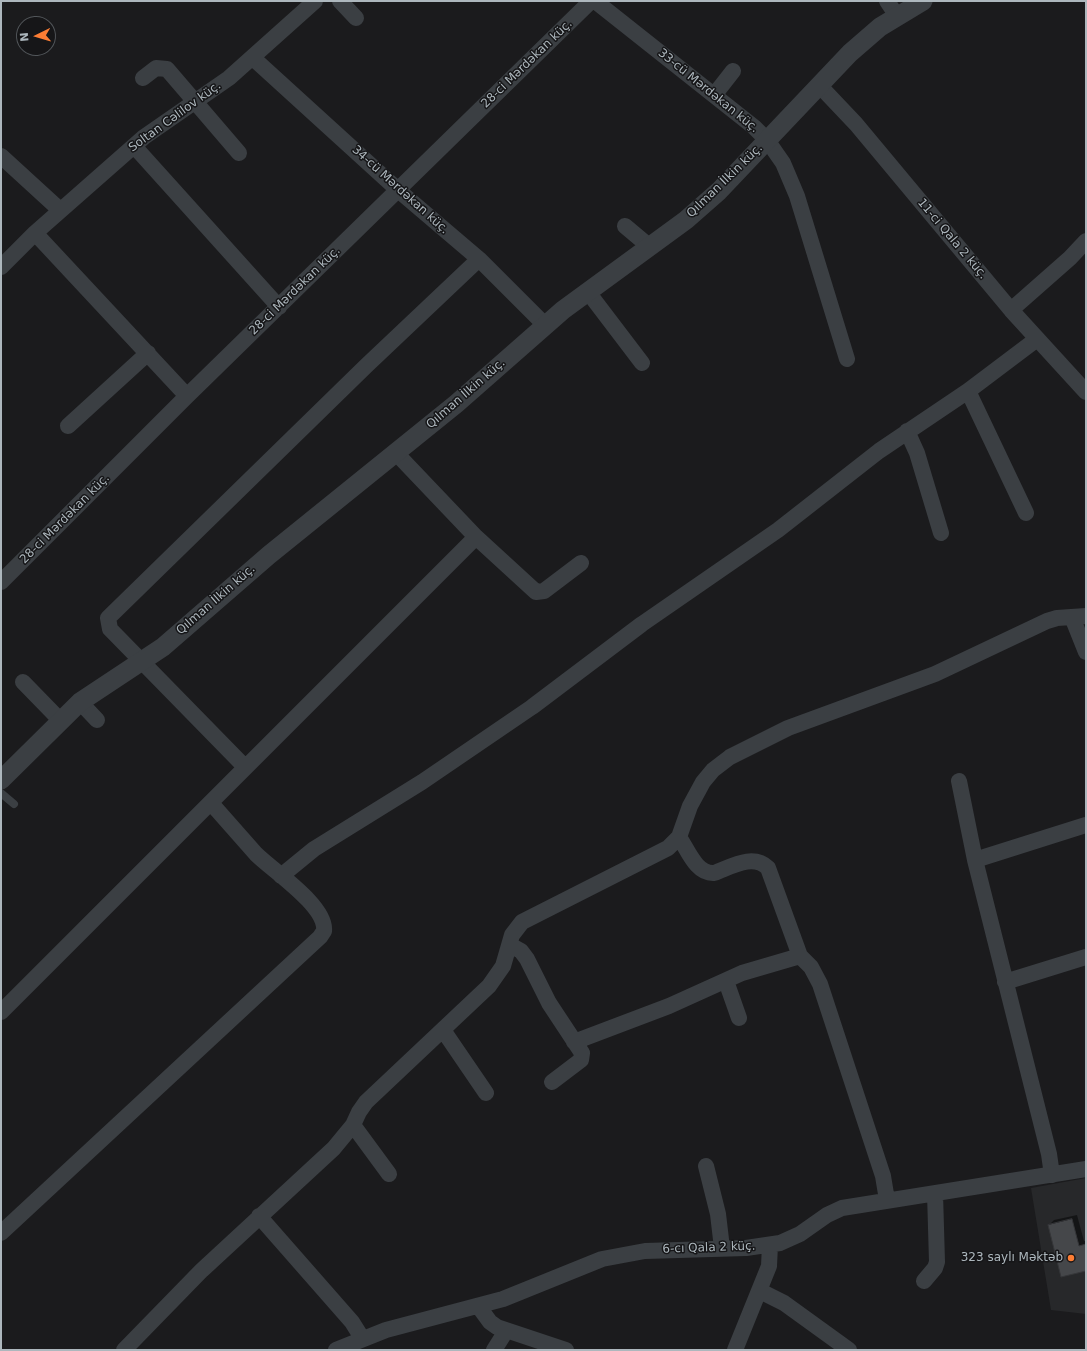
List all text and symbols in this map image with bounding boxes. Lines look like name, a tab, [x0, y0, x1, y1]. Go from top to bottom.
north arrow	[16, 16, 56, 56]
street label: 28-ci Mərdəkan küç.	[479, 17, 575, 111]
text: N	[18, 32, 31, 42]
street label: 33-cü Mərdəkan küç.	[655, 46, 761, 136]
street label: Soltan Cəlilov küç.	[126, 79, 224, 155]
street label: Qılman İlkin küç.	[684, 141, 766, 221]
street label: 34-cü Mərdəkan küç.	[349, 143, 451, 237]
street label: 11-ci Qala 2 küç.	[914, 196, 990, 282]
street label: 28-ci Mərdəkan küç.	[247, 244, 343, 338]
street label: Qılman İlkin küç.	[424, 356, 508, 432]
street label: 28-ci Mərdəkan küç.	[17, 471, 113, 567]
street label: Qılman İlkin küç.	[174, 562, 258, 638]
street label: 6-cı Qala 2 küç.	[662, 1239, 756, 1257]
place label: 323 saylı Məktəb	[961, 1251, 1063, 1265]
marker: 323 saylı Məktəb	[1066, 1253, 1076, 1263]

